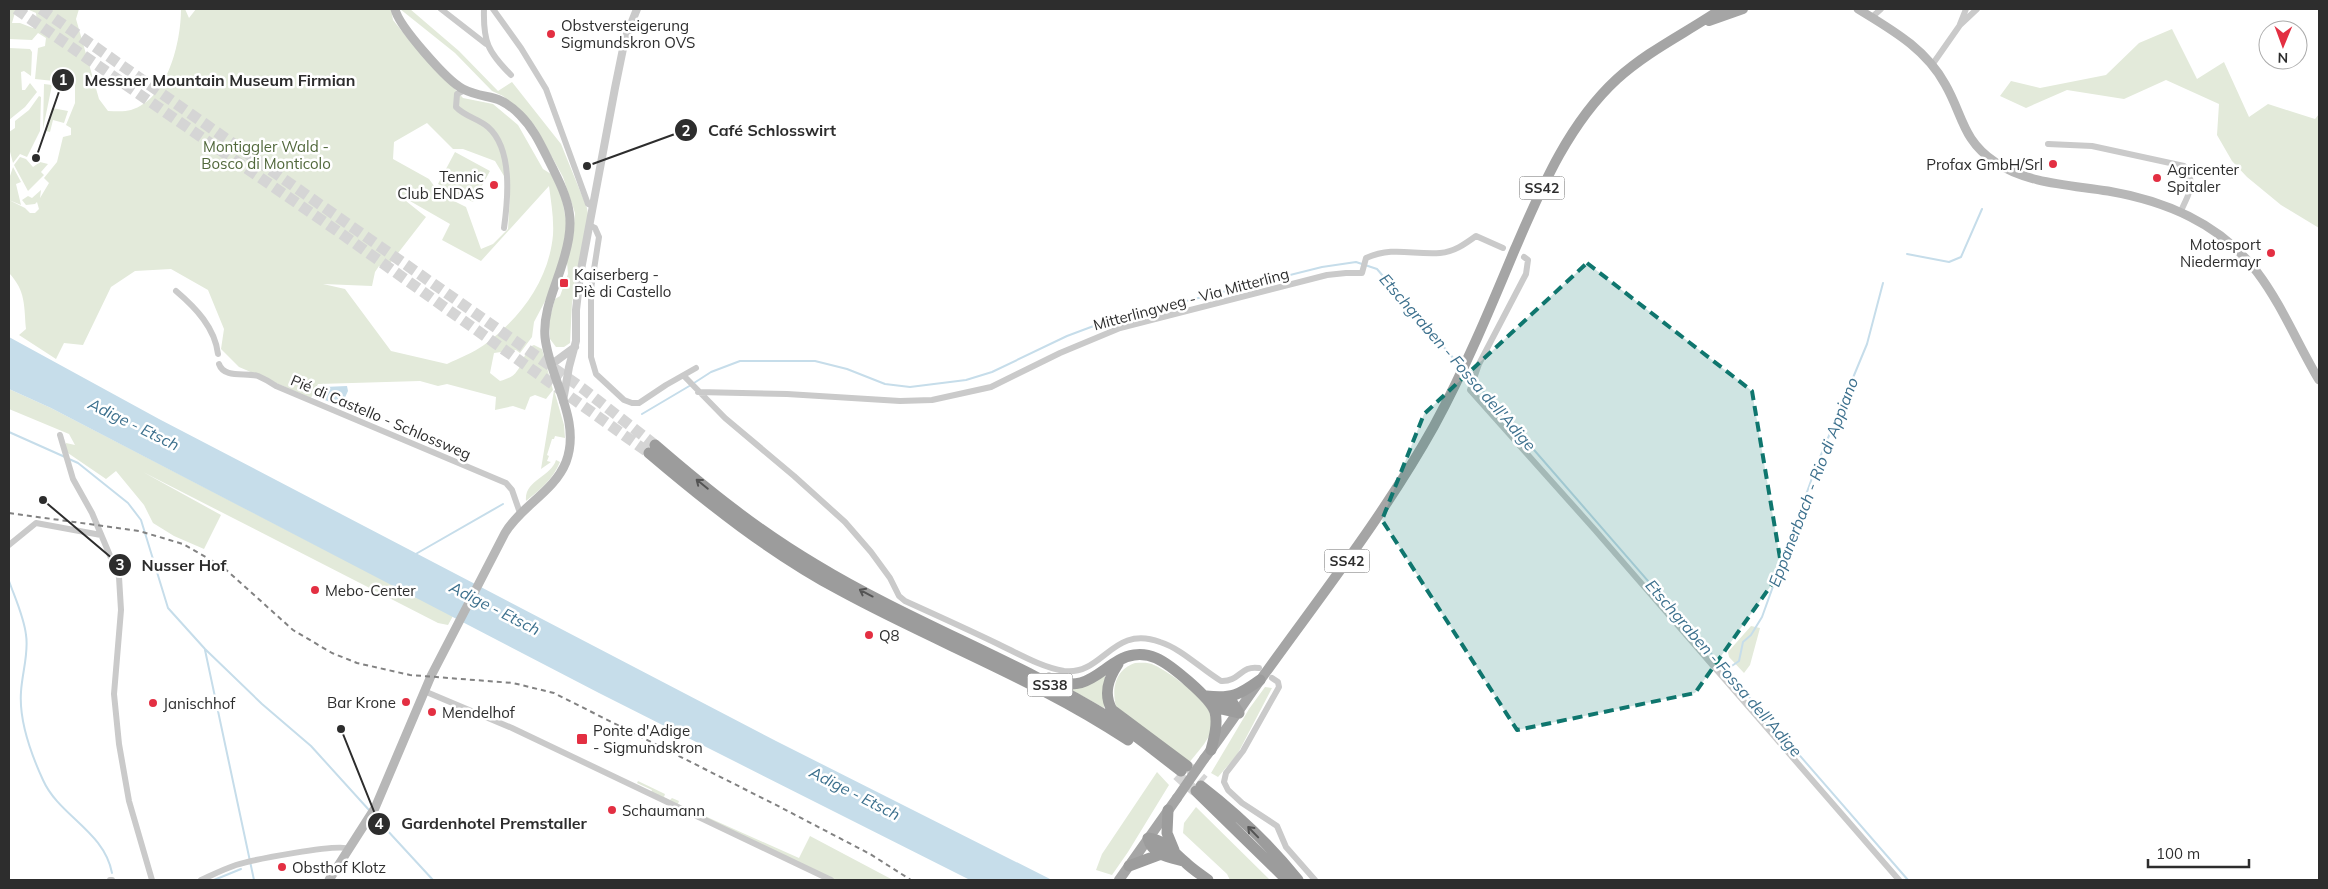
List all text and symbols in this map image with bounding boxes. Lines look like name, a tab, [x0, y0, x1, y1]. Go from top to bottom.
place label: Obstversteigerung Sigmundskron OVS	[561, 16, 695, 52]
north arrow	[2258, 20, 2308, 70]
marker: Obstversteigerung Sigmundskron OVS	[545, 28, 557, 40]
text: N	[2277, 49, 2288, 67]
callout: Messner Mountain Museum Firmian	[50, 65, 366, 96]
text: 1	[58, 70, 68, 89]
text: Messner Mountain Museum Firmian	[85, 70, 355, 90]
callout: Café Schlosswirt	[673, 115, 846, 146]
text: Café Schlosswirt	[708, 120, 836, 140]
text: 2	[681, 121, 691, 140]
park label: Montiggler Wald - Bosco di Monticolo	[201, 137, 331, 173]
place label: Profax GmbH/Srl	[1926, 155, 2043, 174]
marker: Profax GmbH/Srl	[2047, 158, 2059, 170]
place label: Agricenter Spitaler	[2167, 160, 2240, 196]
place label: Tennic Club ENDAS	[397, 167, 484, 203]
marker: Agricenter Spitaler	[2151, 172, 2163, 184]
road number: SS42	[1520, 177, 1564, 200]
marker: Tennic Club ENDAS	[488, 179, 500, 191]
place label: Motosport Niedermayr	[2180, 235, 2262, 271]
marker: Motosport Niedermayr	[2265, 247, 2277, 259]
street label: Mitterlingweg - Via Mitterling	[1091, 264, 1291, 334]
place label: Kaiserberg - Piè di Castello	[574, 265, 671, 301]
water label: Etschgraben - Fossa dell'Adige	[1376, 269, 1541, 455]
marker: Kaiserberg - Piè di Castello	[558, 277, 570, 289]
street label: Pié di Castello - Schlossweg	[288, 370, 474, 464]
water label: Eppanerbach - Rio di Appiano	[1764, 375, 1862, 589]
water label: Adige - Etsch	[84, 393, 183, 455]
one-way arrow	[695, 478, 708, 490]
callout: Nusser Hof	[107, 549, 237, 580]
road number: SS42	[1324, 550, 1370, 572]
text: 3	[115, 555, 125, 574]
text: Nusser Hof	[142, 555, 227, 575]
water label: Etschgraben - Fossa dell'Adige	[1642, 575, 1807, 761]
water label: Adige - Etsch	[446, 576, 544, 639]
place label: Mebo-Center	[325, 581, 416, 600]
marker: Mebo-Center	[309, 584, 321, 596]
one-way arrow	[858, 588, 873, 598]
place label: Q8	[879, 626, 900, 645]
marker: Q8	[863, 629, 875, 641]
road number: SS38	[1028, 674, 1072, 696]
place label: Bar Krone	[327, 693, 396, 712]
place label: Janischhof	[163, 694, 236, 713]
marker: Bar Krone	[400, 696, 412, 708]
marker: Janischhof	[147, 697, 159, 709]
place label: Mendelhof	[442, 703, 516, 722]
marker: Mendelhof	[426, 706, 438, 718]
place label: Ponte d'Adige - Sigmundskron	[593, 721, 703, 757]
marker: Ponte d'Adige - Sigmundskron	[575, 732, 589, 746]
water label: Adige - Etsch	[806, 761, 904, 824]
place label: Schaumann	[622, 801, 705, 820]
marker: Schaumann	[606, 804, 618, 816]
callout: Gardenhotel Premstaller	[366, 808, 597, 839]
text: Gardenhotel Premstaller	[401, 813, 588, 833]
text: 4	[374, 814, 384, 833]
one-way arrow	[1247, 825, 1259, 838]
scale bar	[2148, 836, 2249, 868]
text: 100 m	[2156, 844, 2200, 863]
place label: Obsthof Klotz	[292, 858, 386, 877]
marker: Obsthof Klotz	[276, 861, 288, 873]

